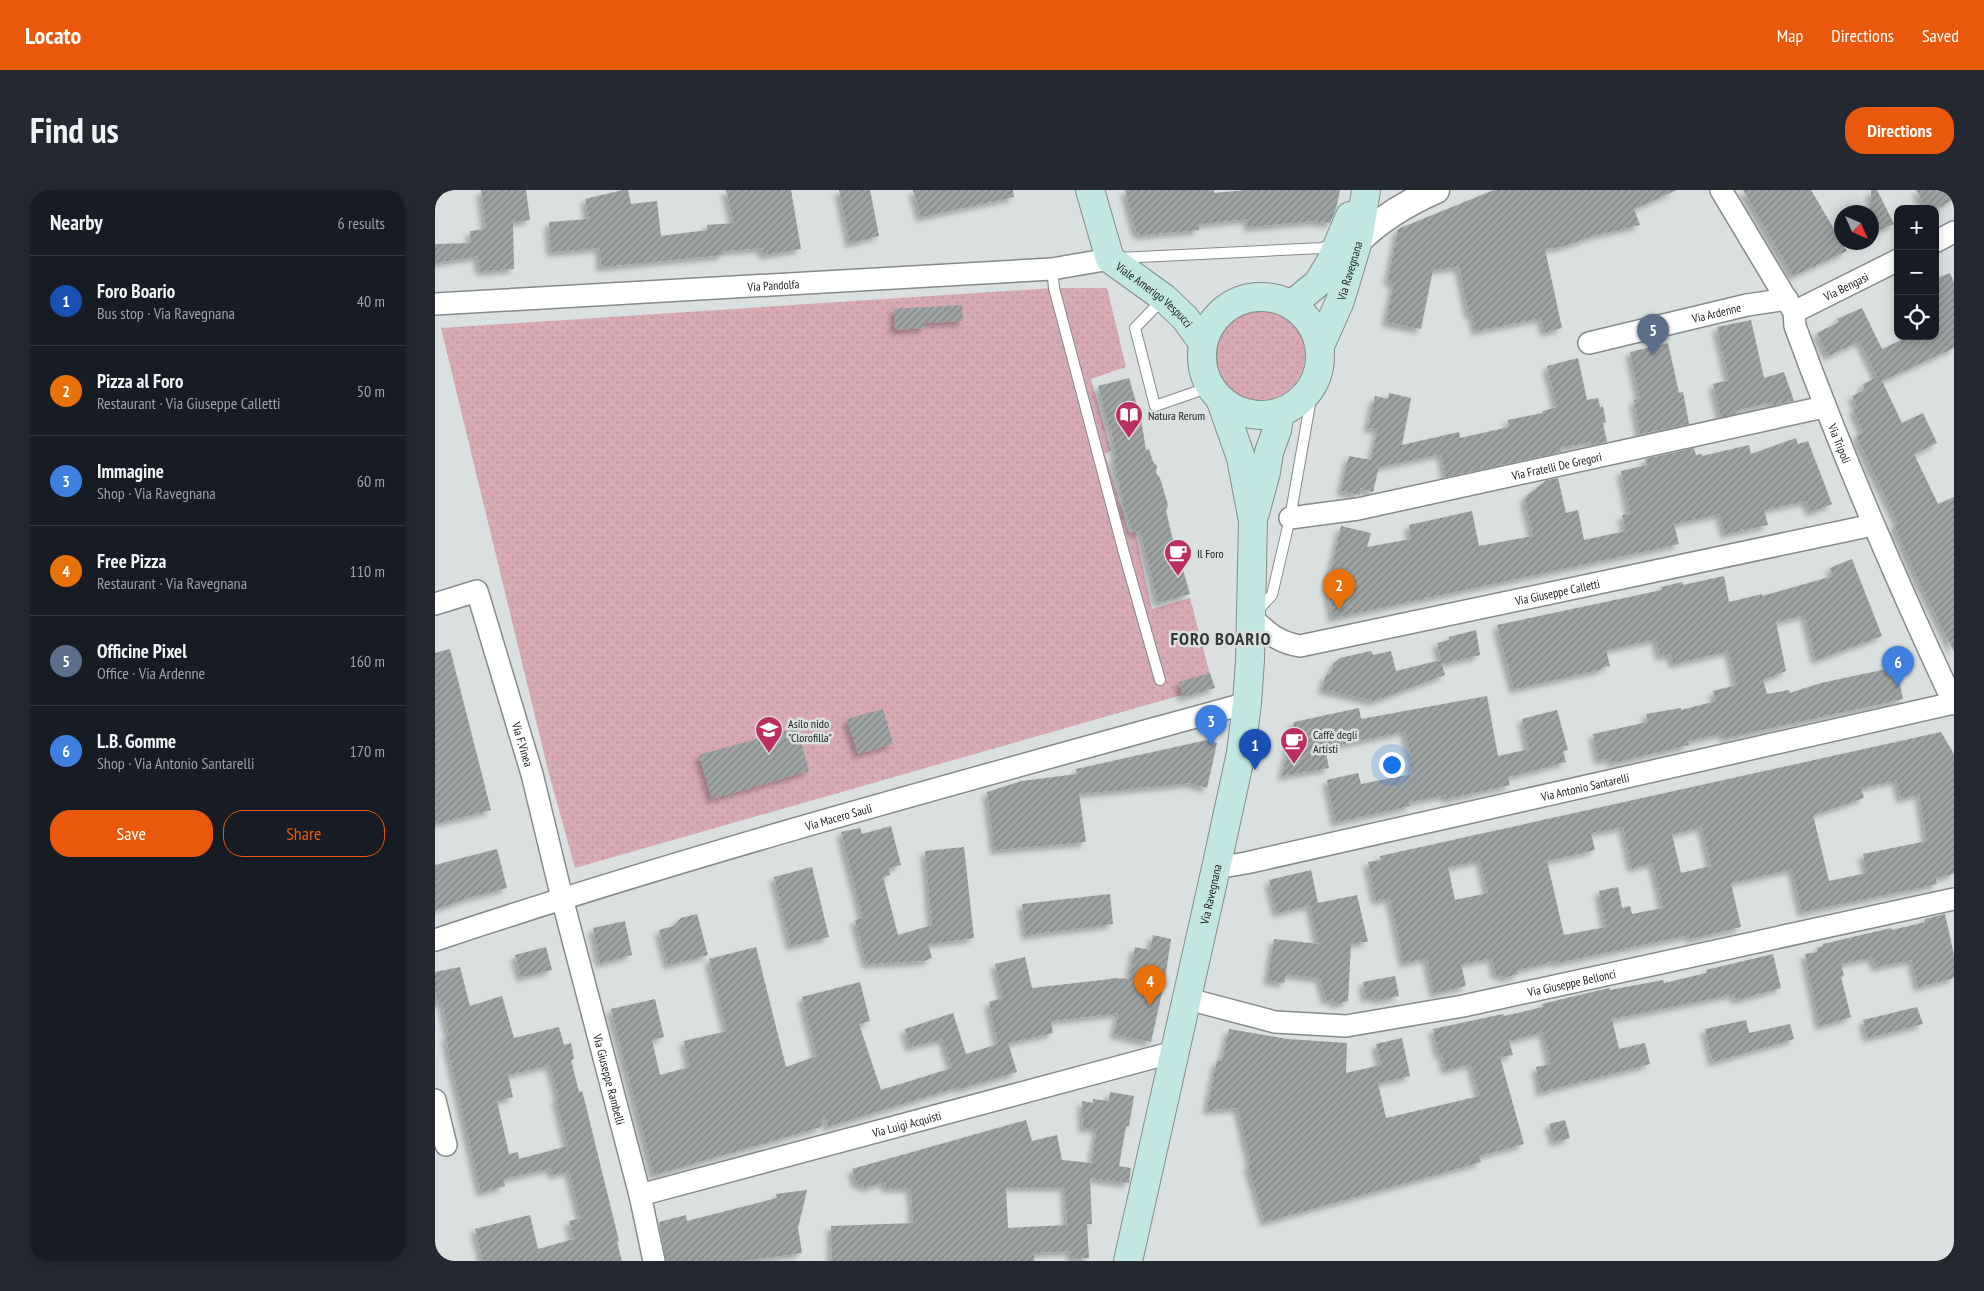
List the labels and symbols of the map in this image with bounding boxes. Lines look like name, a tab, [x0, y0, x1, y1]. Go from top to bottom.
north arrow	[1834, 205, 1879, 250]
street label: Via Ravegnana	[1333, 239, 1365, 303]
street label: Viale Amerigo Vespucci	[1112, 258, 1196, 330]
street label: Via Bengasi	[1820, 269, 1871, 304]
street label: Via Pandolfa	[746, 276, 800, 294]
street label: Via Ardenne	[1689, 299, 1742, 326]
pin: 5	[1637, 314, 1669, 355]
library icon: Natura Rerum	[1114, 400, 1144, 439]
place label: Natura Rerum	[1148, 408, 1205, 423]
street label: Via Tripoli	[1825, 421, 1855, 465]
street label: Via Fratelli De Gregori	[1509, 448, 1603, 483]
cafe icon: Il Foro	[1163, 538, 1193, 577]
place label: Il Foro	[1197, 546, 1224, 561]
pin: 2	[1323, 569, 1355, 610]
street label: Via Giuseppe Calletti	[1513, 575, 1601, 608]
district label: FORO BOARIO	[1170, 627, 1272, 650]
pin: 6	[1882, 646, 1914, 687]
pin: 3	[1195, 705, 1227, 746]
school or university icon: Asilo nido "Clorofilla"	[754, 715, 784, 754]
place label: Asilo nido "Clorofilla"	[788, 716, 832, 745]
street label: Via F.Vinea	[509, 719, 537, 768]
cafe icon: Caffè degli Artisti	[1279, 726, 1309, 765]
place label: Caffè degli Artisti	[1313, 727, 1357, 756]
pin: 1	[1239, 729, 1271, 770]
your location	[1379, 752, 1405, 778]
street label: Via Antonio Santarelli	[1538, 769, 1631, 804]
street label: Via Macero Sauli	[802, 800, 874, 833]
street label: Via Ravegnana	[1196, 863, 1224, 926]
pin: 4	[1134, 965, 1166, 1006]
street label: Via Giuseppe Bellonci	[1525, 965, 1617, 999]
street label: Via Giuseppe Rambelli	[590, 1031, 629, 1126]
street label: Via Luigi Acquisti	[869, 1107, 943, 1140]

